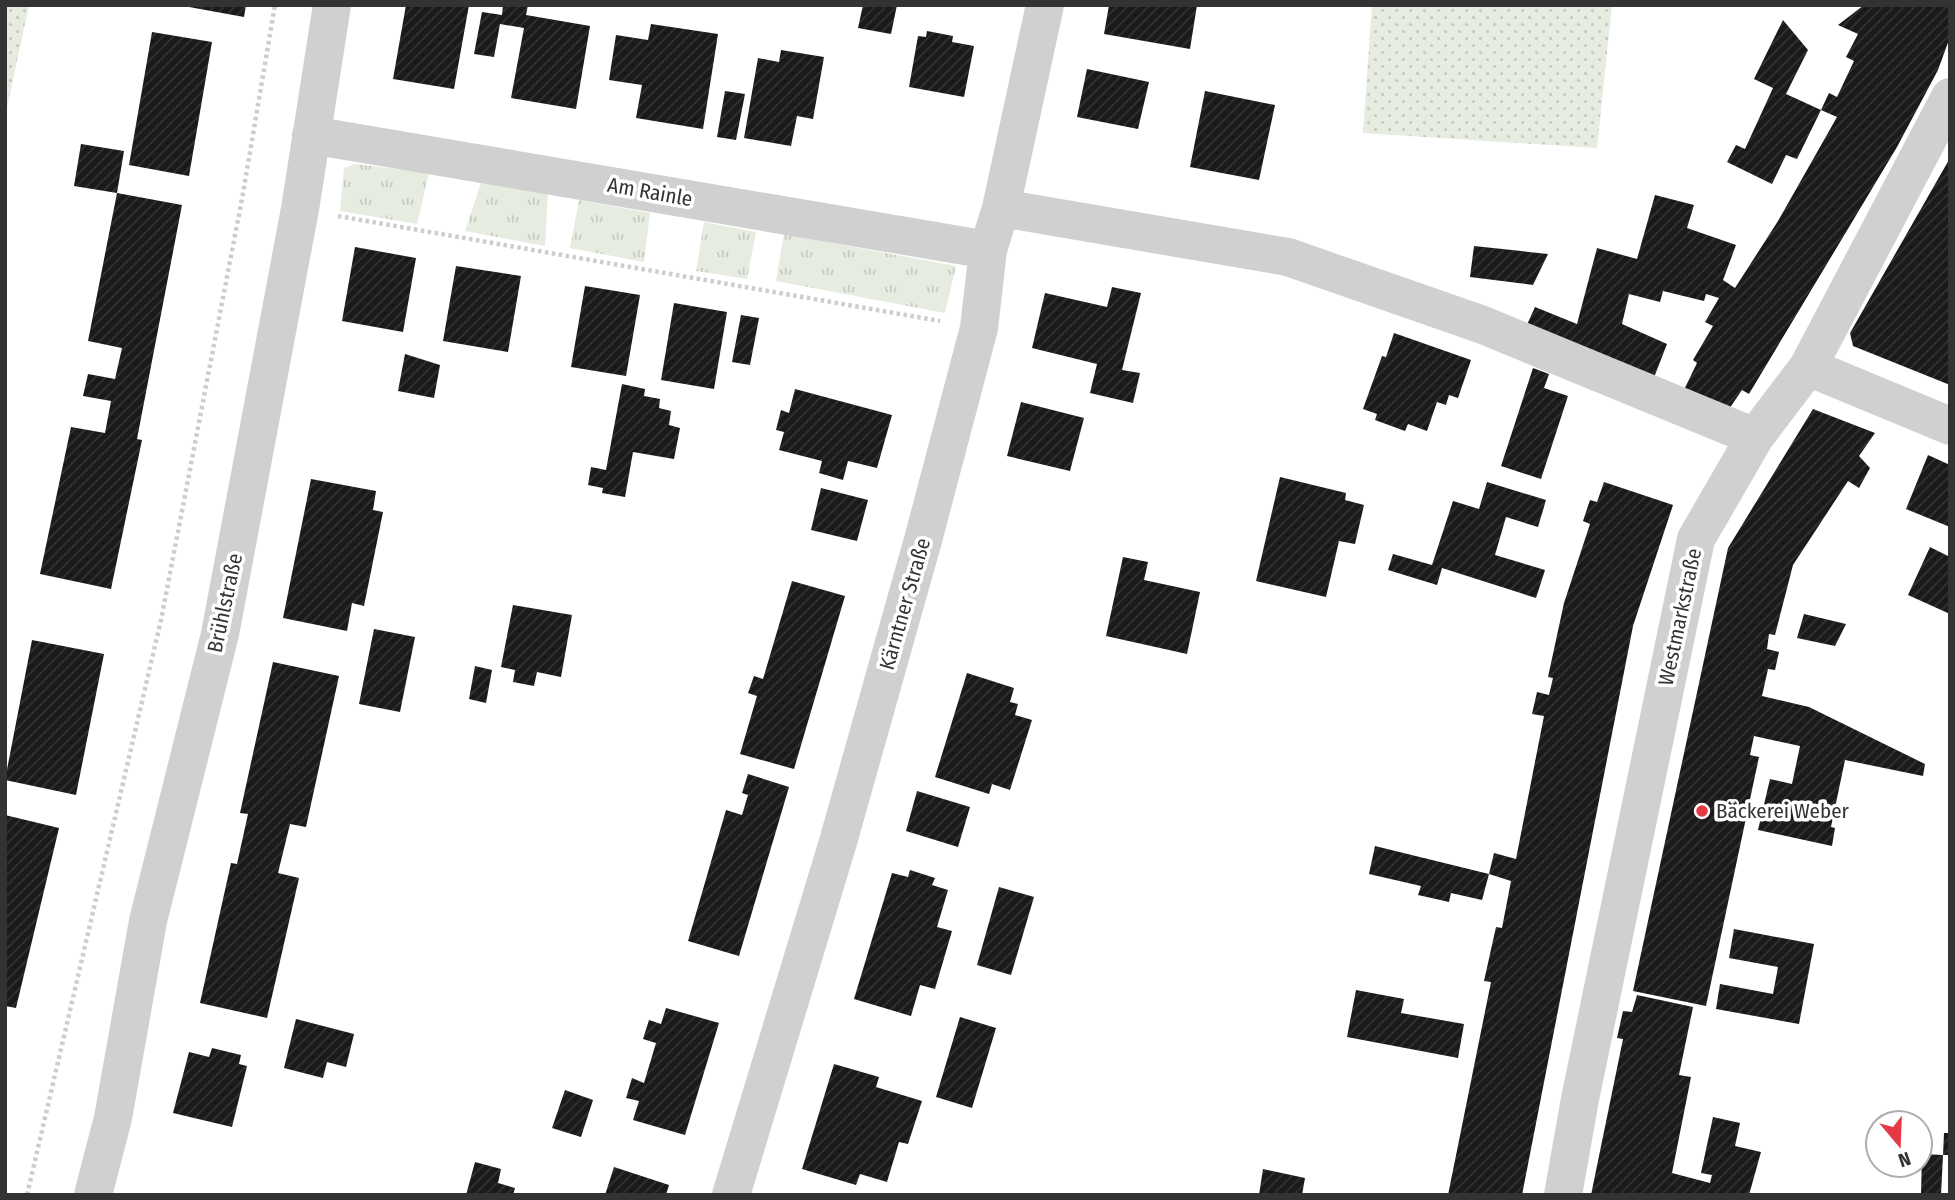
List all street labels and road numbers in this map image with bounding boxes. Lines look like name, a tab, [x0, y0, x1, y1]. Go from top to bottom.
street label: Am Rainle	[605, 172, 695, 212]
street label: Kärntner Straße	[874, 535, 936, 673]
street label: Westmarkstraße	[1653, 546, 1707, 688]
street label: Brühlstraße	[202, 551, 248, 655]

